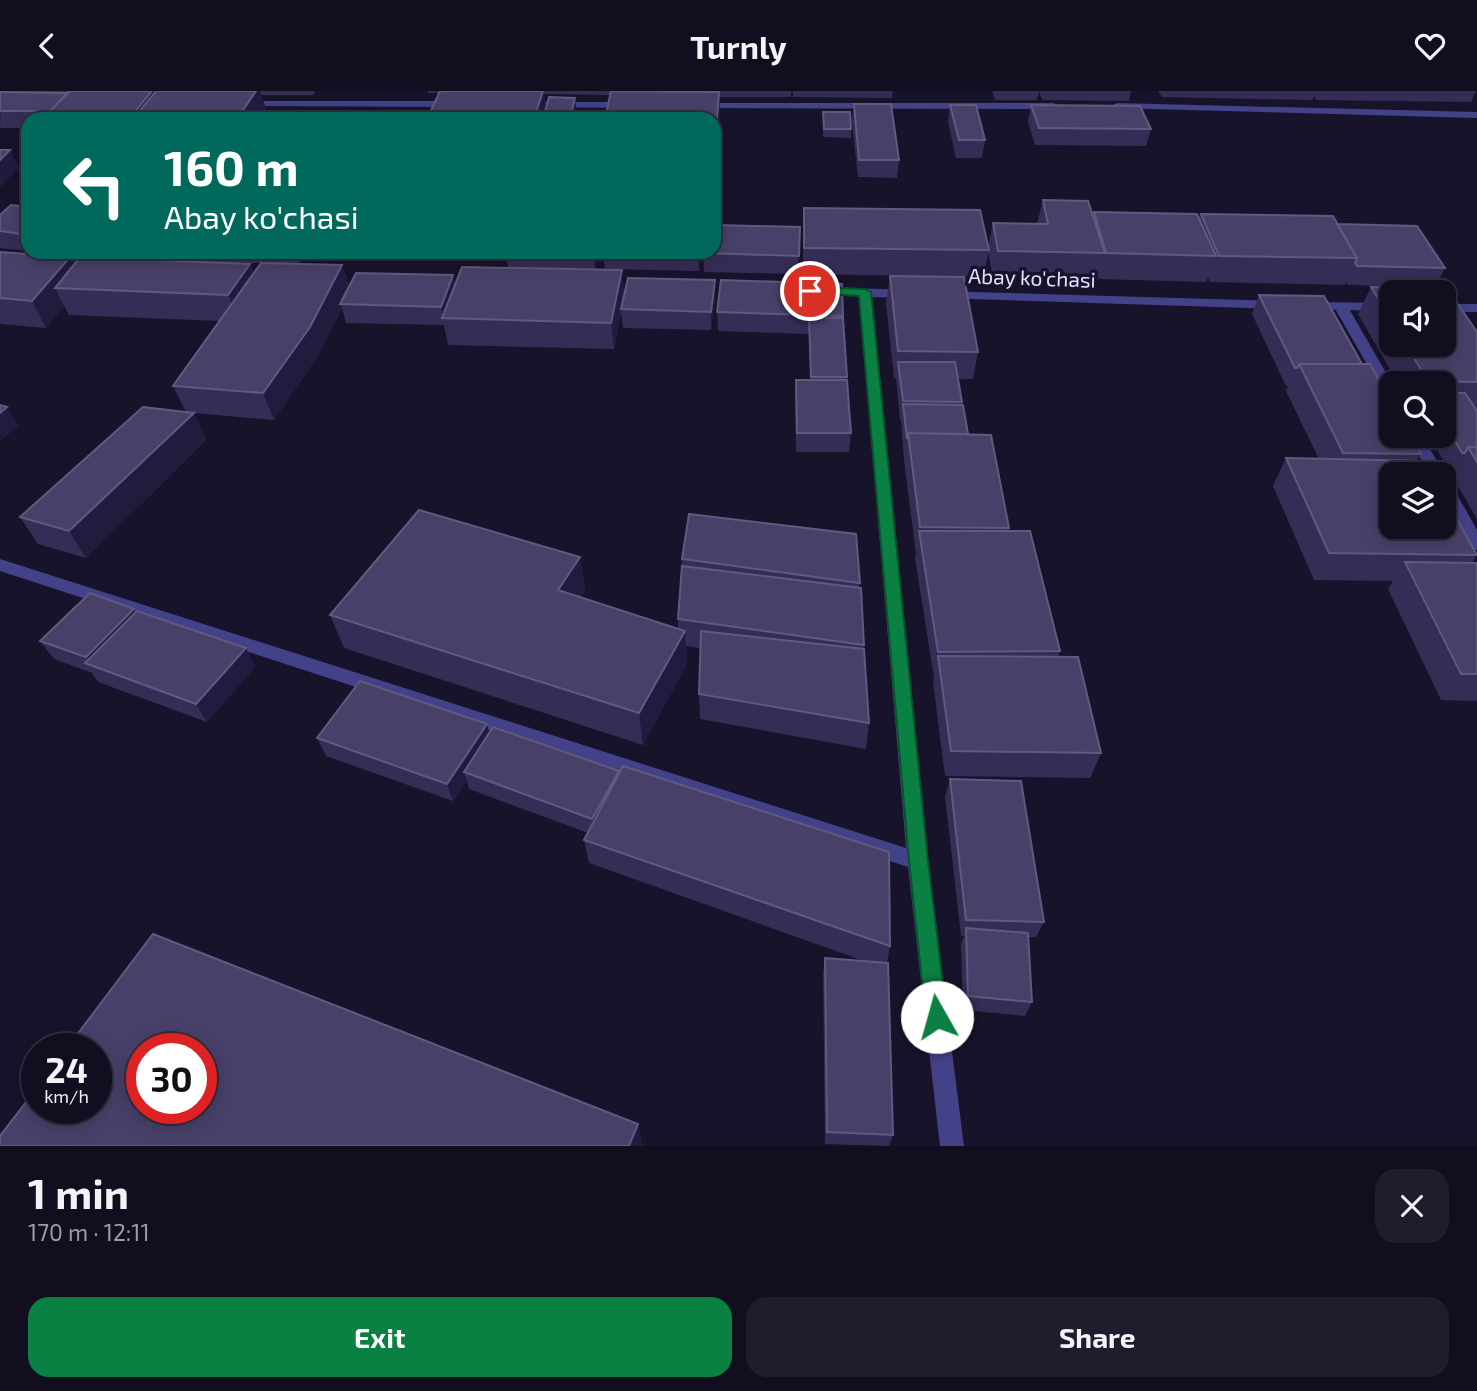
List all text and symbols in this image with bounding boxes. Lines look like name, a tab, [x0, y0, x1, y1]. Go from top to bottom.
icon: back	[28, 27, 66, 65]
text: Turnly	[690, 27, 787, 65]
icon: heart	[1411, 27, 1449, 65]
text: 160 m	[164, 137, 299, 196]
icon: left	[49, 140, 140, 231]
text: Abay ko'chasi	[164, 197, 359, 235]
pin	[780, 261, 840, 321]
street label: Abay ko'chasi	[968, 262, 1096, 292]
icon: arrive	[791, 272, 829, 310]
map controls	[1379, 280, 1456, 539]
button: sound	[1379, 280, 1456, 357]
button: search	[1379, 371, 1456, 448]
button: layers	[1379, 462, 1456, 539]
position arrow	[900, 980, 974, 1054]
speed limit sign: 30	[126, 1033, 217, 1124]
text: 24	[45, 1048, 88, 1090]
text: km/h	[44, 1085, 89, 1107]
text: 1 min	[28, 1167, 129, 1217]
button: close	[1375, 1169, 1449, 1243]
text: 170 m · 12:11	[28, 1218, 150, 1246]
button: Exit	[28, 1297, 732, 1377]
button: Share	[746, 1297, 1449, 1377]

